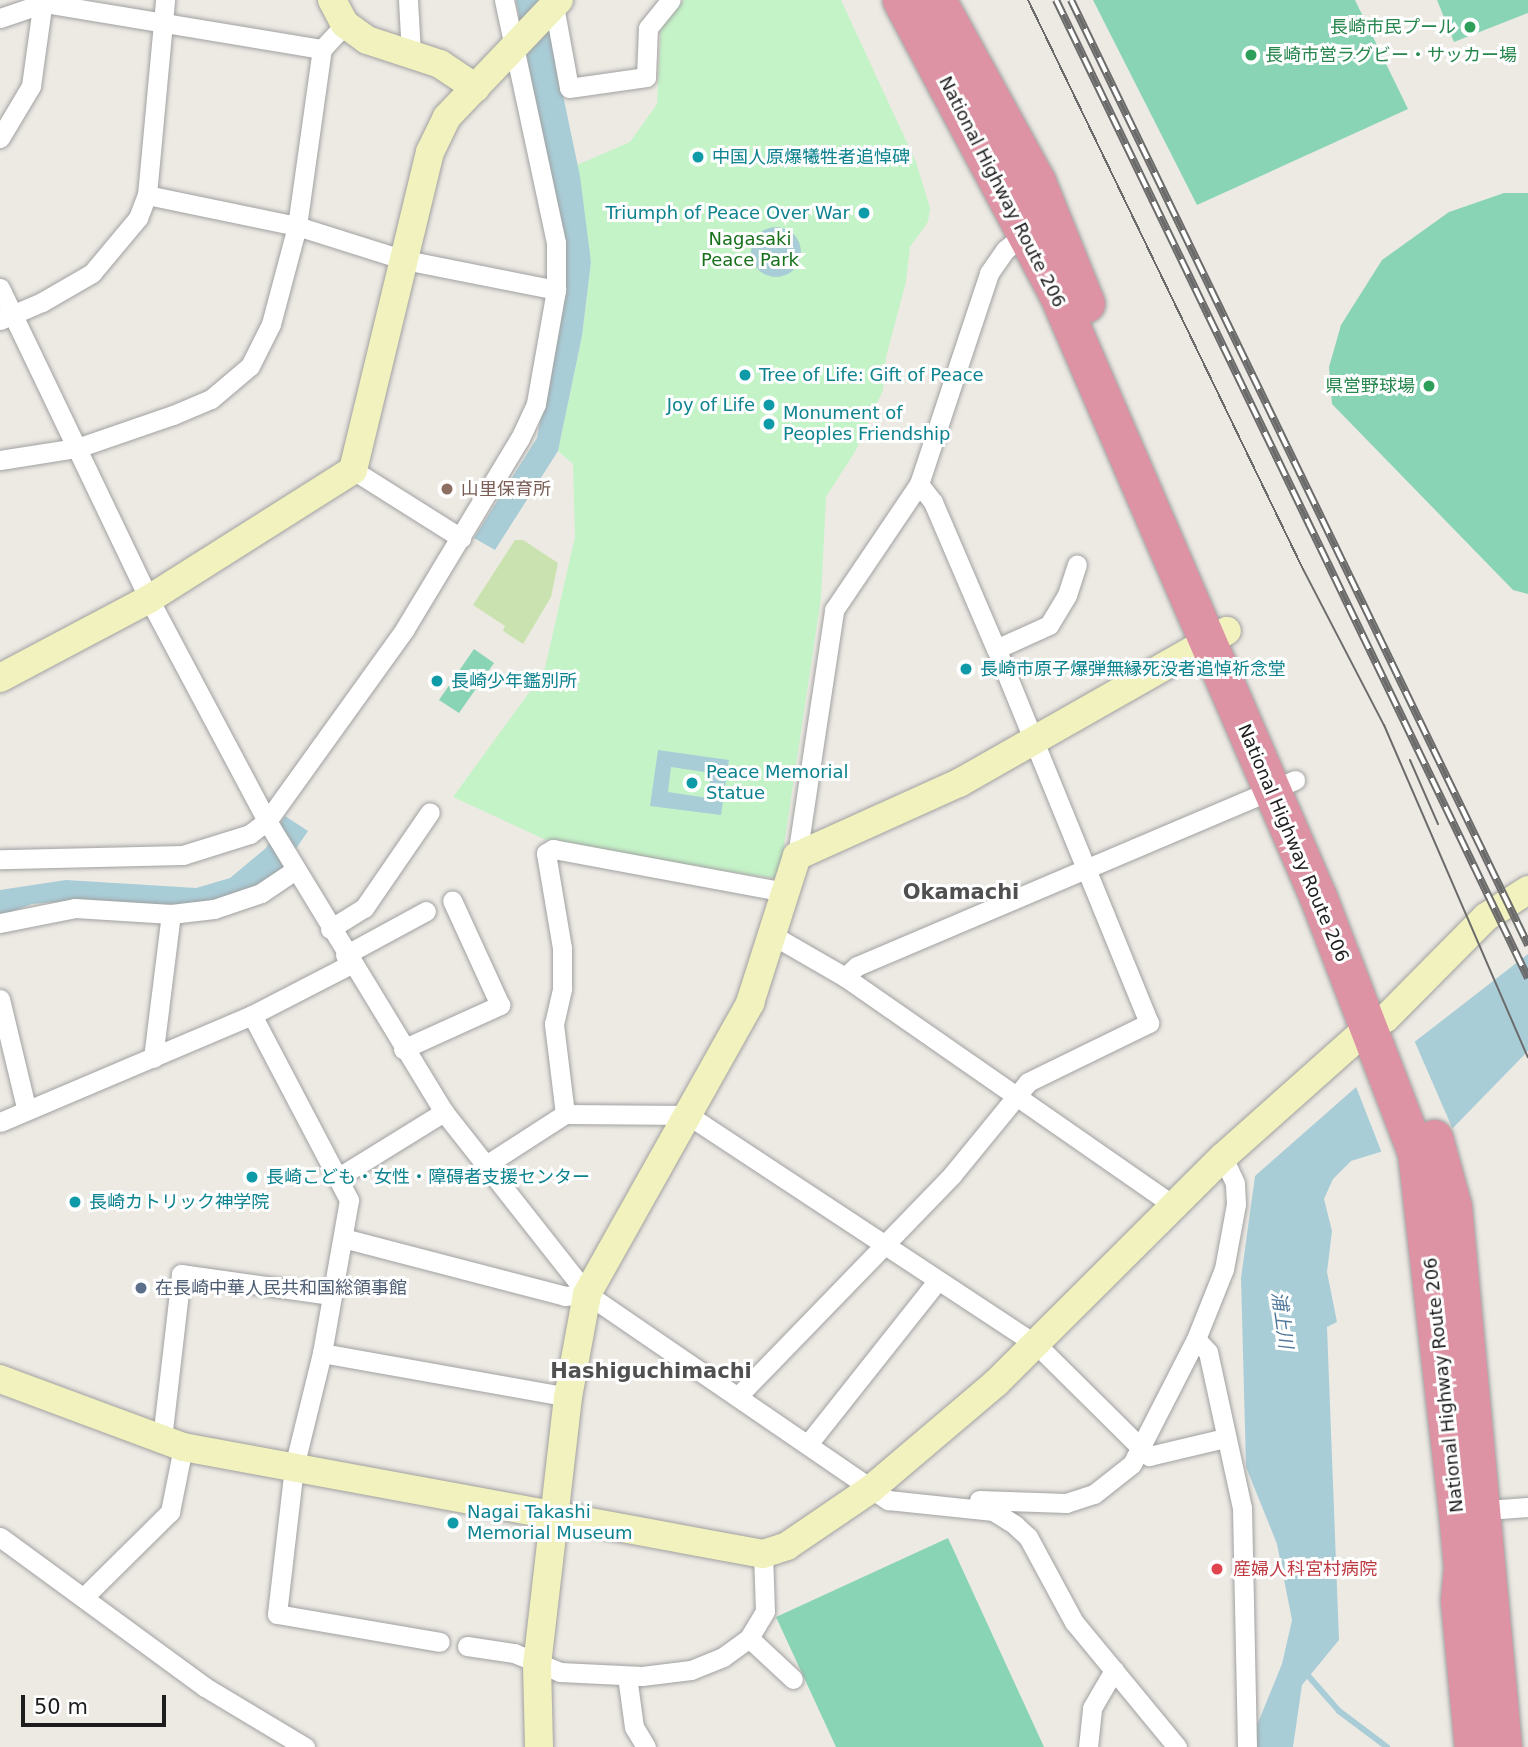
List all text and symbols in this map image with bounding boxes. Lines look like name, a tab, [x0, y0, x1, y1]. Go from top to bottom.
place label: 長崎市民プール	[1330, 16, 1456, 38]
marker: 長崎市民プール	[1462, 19, 1478, 35]
place label: 長崎市営ラグビー・サッカー場	[1265, 44, 1517, 66]
marker: 長崎市営ラグビー・サッカー場	[1243, 47, 1259, 63]
street label: National Highway Route 206	[934, 73, 1070, 311]
place label: 中国人原爆犧牲者追悼碑	[712, 146, 910, 168]
marker: 中国人原爆犧牲者追悼碑	[690, 149, 706, 165]
place label: Triumph of Peace Over War	[606, 202, 850, 224]
marker: Triumph of Peace Over War	[856, 205, 872, 221]
park label: Nagasaki Peace Park	[701, 229, 799, 272]
place label: Tree of Life: Gift of Peace	[759, 364, 984, 386]
marker: Tree of Life: Gift of Peace	[737, 367, 753, 383]
place label: 県営野球場	[1325, 375, 1415, 397]
marker: 県営野球場	[1421, 378, 1437, 394]
place label: Joy of Life	[667, 394, 755, 416]
marker: Joy of Life	[761, 397, 777, 413]
place label: Monument of Peoples Friendship	[783, 403, 950, 446]
marker: Monument of Peoples Friendship	[761, 416, 777, 432]
place label: 山里保育所	[461, 478, 551, 500]
marker: 山里保育所	[439, 481, 455, 497]
place label: 長崎市原子爆弾無縁死没者追悼祈念堂	[980, 658, 1286, 680]
marker: 長崎市原子爆弾無縁死没者追悼祈念堂	[958, 661, 974, 677]
place label: 長崎少年鑑別所	[451, 670, 577, 692]
marker: 長崎少年鑑別所	[429, 673, 445, 689]
street label: National Highway Route 206	[1233, 721, 1353, 965]
place label: Peace Memorial Statue	[706, 762, 849, 804]
marker: Peace Memorial Statue	[684, 775, 700, 791]
district label: Okamachi	[903, 879, 1019, 905]
place label: 長崎こども・女性・障碍者支援センター	[266, 1166, 590, 1188]
marker: 長崎こども・女性・障碍者支援センター	[244, 1169, 260, 1185]
place label: 長崎カトリック神学院	[89, 1191, 269, 1213]
marker: 長崎カトリック神学院	[67, 1194, 83, 1210]
street label: National Highway Route 206	[1420, 1256, 1468, 1514]
place label: 在長崎中華人民共和国総領事館	[155, 1277, 407, 1299]
marker: 在長崎中華人民共和国総領事館	[133, 1280, 149, 1296]
water label: 浦上川	[1267, 1290, 1297, 1350]
district label: Hashiguchimachi	[550, 1358, 752, 1384]
place label: Nagai Takashi Memorial Museum	[467, 1502, 633, 1544]
marker: Nagai Takashi Memorial Museum	[445, 1515, 461, 1531]
place label: 産婦人科宮村病院	[1233, 1558, 1377, 1580]
marker: 産婦人科宮村病院	[1207, 1559, 1227, 1579]
scale bar	[24, 1680, 170, 1724]
text: 50 m	[34, 1695, 88, 1719]

